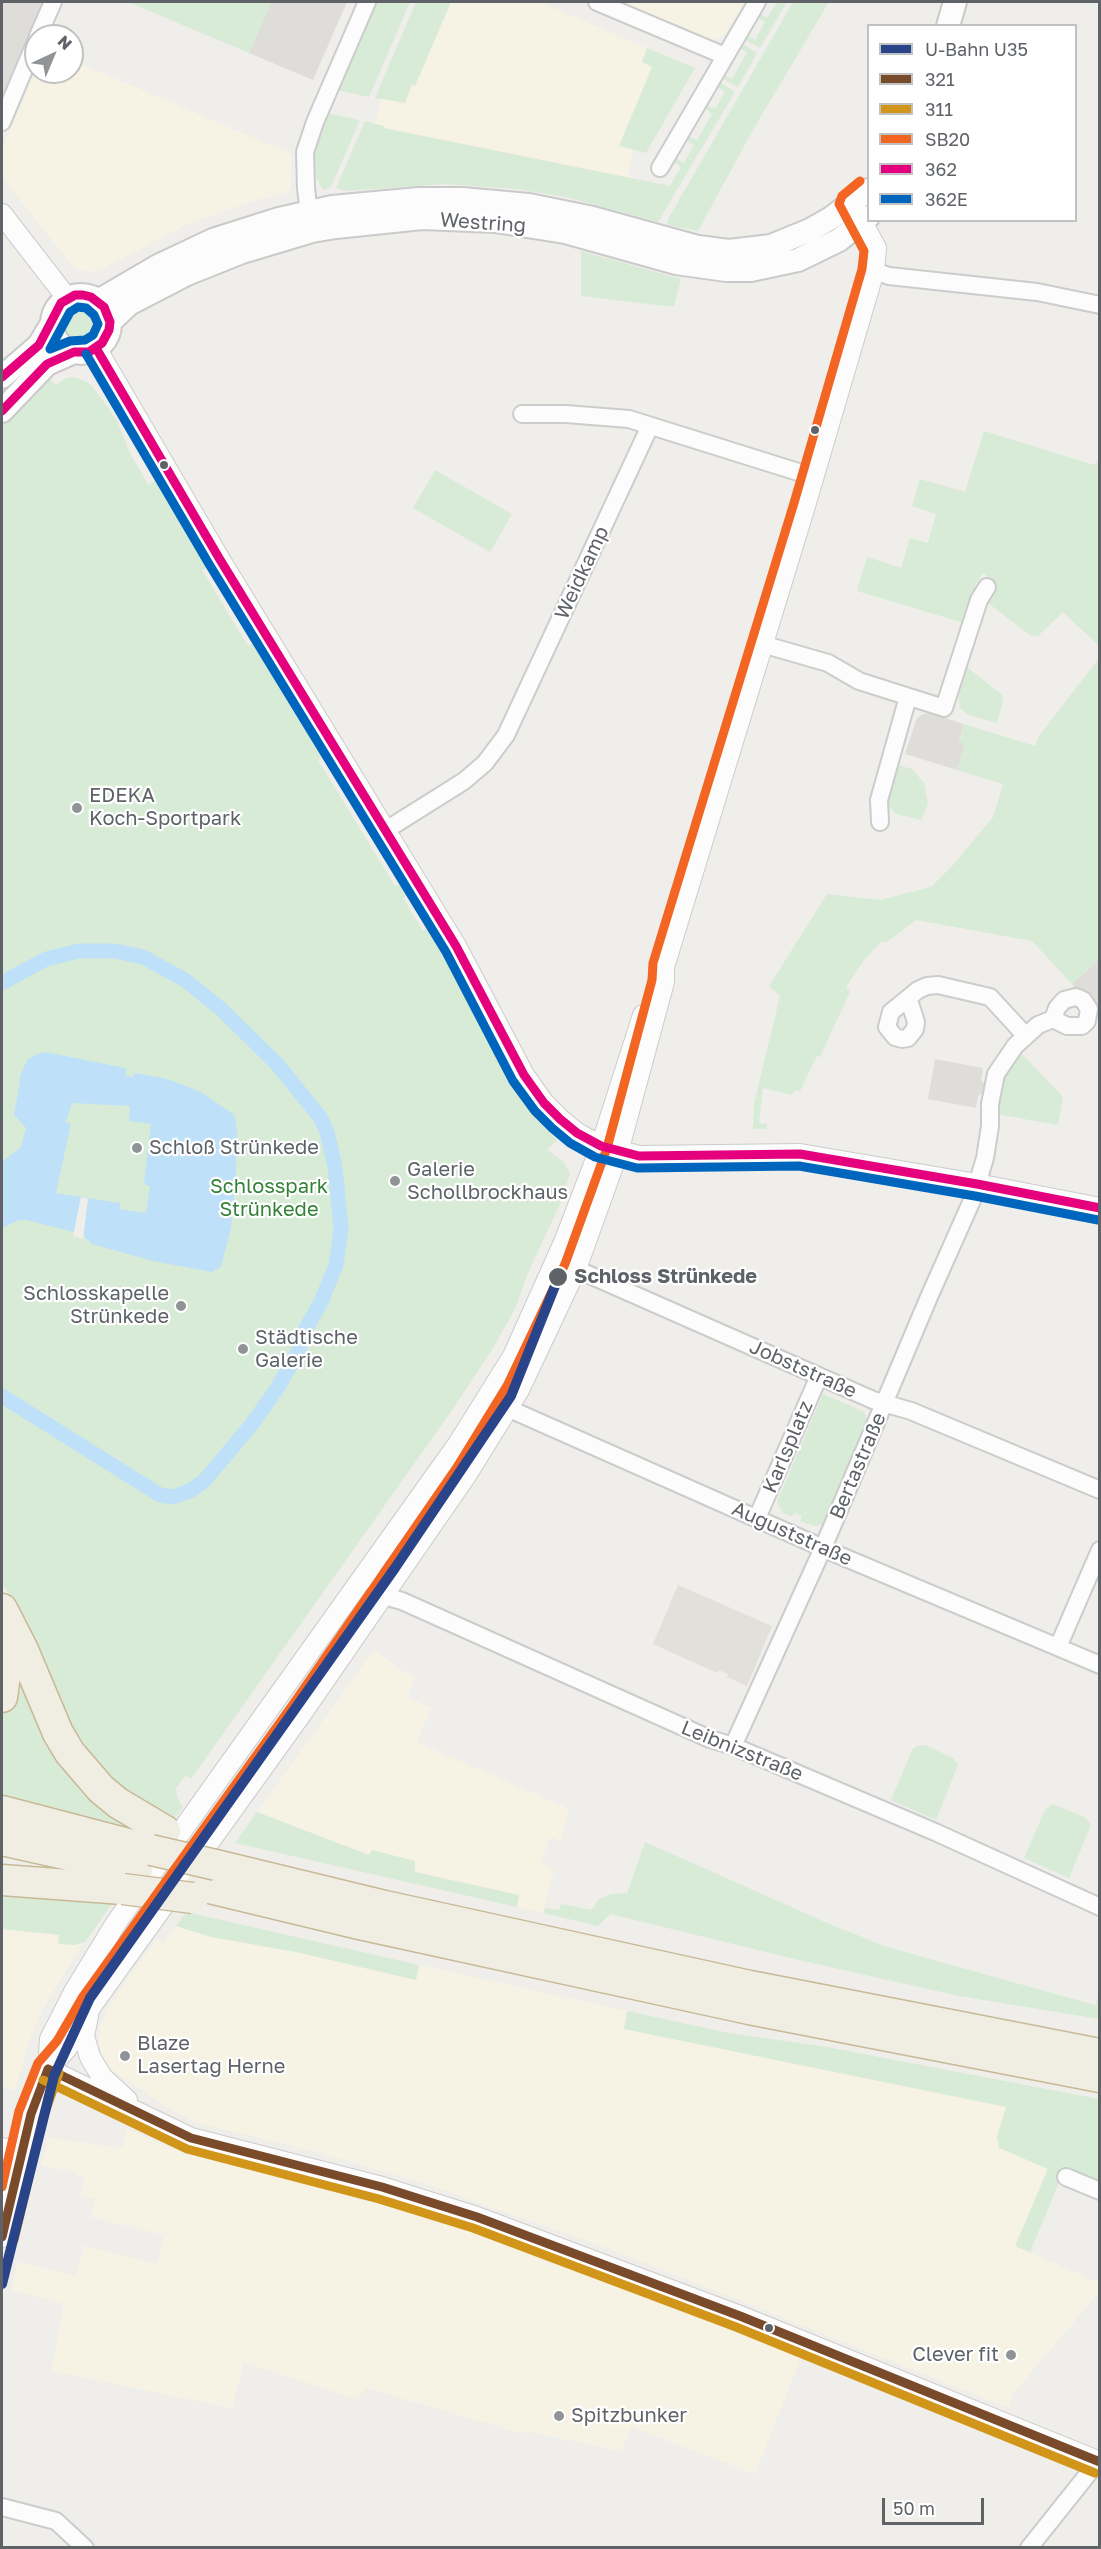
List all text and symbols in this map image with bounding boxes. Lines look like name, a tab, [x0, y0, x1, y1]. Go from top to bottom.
north arrow	[24, 24, 84, 84]
legend	[867, 24, 1077, 222]
text: N	[54, 31, 76, 54]
text: U-Bahn U35	[925, 38, 1028, 60]
text: 321	[925, 68, 955, 90]
text: 311	[925, 98, 953, 120]
text: SB20	[925, 128, 970, 150]
text: 362	[925, 158, 957, 180]
text: 362E	[925, 188, 968, 210]
street label: Westring	[439, 208, 527, 238]
unlabelled marker	[809, 424, 821, 436]
unlabelled marker	[158, 459, 170, 471]
street label: Weidkamp	[550, 523, 614, 623]
place label: EDEKA Koch-Sportpark	[89, 784, 241, 831]
marker: EDEKA Koch-Sportpark	[70, 801, 84, 815]
place label: Schloß Strünkede	[149, 1136, 319, 1160]
marker: Schloß Strünkede	[130, 1141, 144, 1155]
place label: Galerie Schollbrockhaus	[407, 1158, 568, 1205]
marker: Galerie Schollbrockhaus	[388, 1174, 402, 1188]
park label: Schlosspark Strünkede	[210, 1175, 328, 1222]
place label: Schloss Strünkede	[574, 1265, 757, 1289]
marker: Schloss Strünkede	[547, 1266, 569, 1288]
place label: Schlosskapelle Strünkede	[23, 1282, 169, 1329]
marker: Schlosskapelle Strünkede	[174, 1299, 188, 1313]
place label: Städtische Galerie	[255, 1326, 358, 1373]
street label: Jobststraße	[746, 1335, 860, 1403]
marker: Städtische Galerie	[236, 1342, 250, 1356]
street label: Karlsplatz	[758, 1397, 818, 1497]
street label: Bertastraße	[825, 1409, 891, 1523]
street label: Auguststraße	[728, 1497, 856, 1571]
street label: Leibnizstraße	[678, 1716, 806, 1786]
place label: Blaze Lasertag Herne	[137, 2032, 285, 2079]
marker: Blaze Lasertag Herne	[118, 2049, 132, 2063]
unlabelled marker	[763, 2322, 775, 2334]
place label: Clever fit	[912, 2343, 999, 2367]
marker: Clever fit	[1004, 2348, 1018, 2362]
place label: Spitzbunker	[571, 2404, 687, 2428]
marker: Spitzbunker	[552, 2409, 566, 2423]
scale bar	[885, 2486, 987, 2524]
text: 50 m	[893, 2497, 935, 2519]

